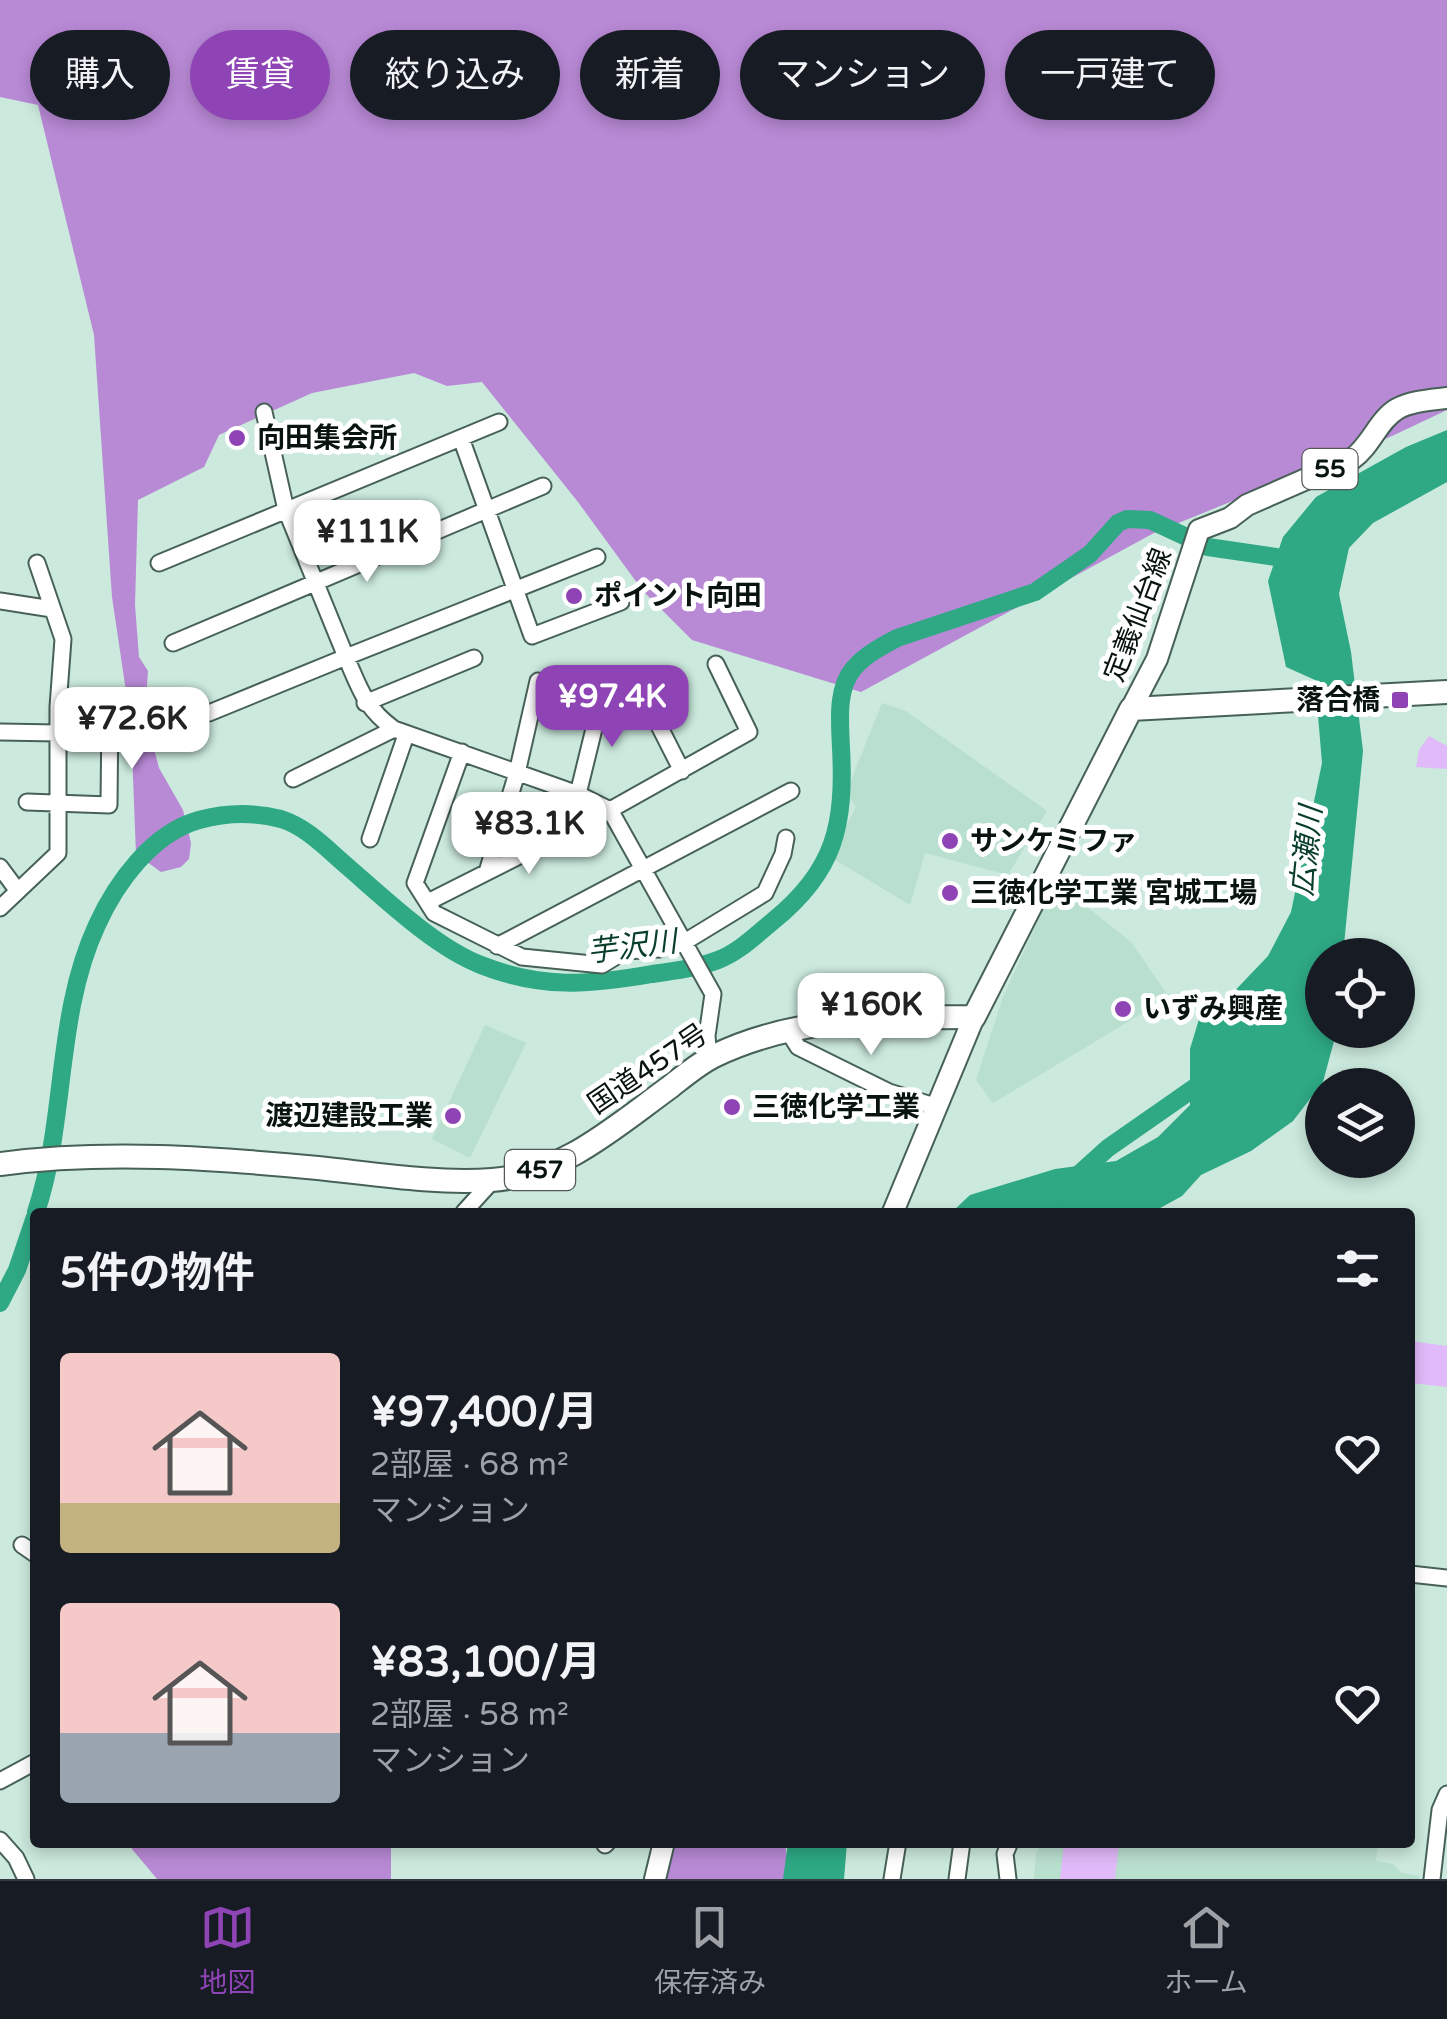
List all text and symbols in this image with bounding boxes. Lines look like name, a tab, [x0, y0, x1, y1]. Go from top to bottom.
chip: 購入	[30, 30, 170, 120]
chip: 賃貸	[190, 30, 330, 120]
chip: 絞り込み	[350, 30, 560, 120]
chip: 新着	[580, 30, 720, 120]
chip: マンション	[740, 30, 985, 120]
chip: 一戸建て	[1005, 30, 1215, 120]
place label: 向田集会所	[257, 421, 397, 455]
marker: 向田集会所	[226, 427, 248, 449]
road number: 55	[1302, 449, 1358, 489]
pin: ¥111K	[297, 500, 437, 585]
text: ¥111K	[316, 513, 418, 551]
street label: 定義仙台線	[1097, 544, 1179, 686]
place label: ポイント向田	[594, 579, 762, 613]
marker: ポイント向田	[563, 585, 585, 607]
pin: ¥97.4K	[531, 665, 693, 750]
text: ¥97.4K	[558, 678, 666, 716]
place label: 落合橋	[1296, 683, 1380, 717]
pin: ¥72.6K	[51, 687, 213, 772]
marker: 落合橋	[1389, 689, 1411, 711]
text: ¥72.6K	[76, 700, 188, 738]
pin: ¥83.1K	[448, 792, 610, 877]
water label: 広瀬川	[1284, 801, 1330, 898]
text: ¥83.1K	[473, 805, 585, 843]
place label: サンケミファ	[970, 824, 1137, 858]
marker: サンケミファ	[939, 830, 961, 852]
place label: 三徳化学工業 宮城工場	[970, 876, 1257, 910]
marker: 三徳化学工業 宮城工場	[939, 882, 961, 904]
water label: 芋沢川	[585, 923, 682, 971]
map controls	[1305, 938, 1415, 1178]
button: locate	[1305, 938, 1415, 1048]
pin: ¥160K	[801, 973, 941, 1058]
text: ¥160K	[820, 986, 922, 1024]
place label: いずみ興産	[1143, 992, 1283, 1026]
marker: いずみ興産	[1112, 998, 1134, 1020]
street label: 国道457号	[582, 1017, 714, 1121]
button: layers	[1305, 1068, 1415, 1178]
place label: 三徳化学工業	[752, 1090, 920, 1124]
marker: 三徳化学工業	[721, 1096, 743, 1118]
place label: 渡辺建設工業	[265, 1099, 433, 1133]
marker: 渡辺建設工業	[442, 1105, 464, 1127]
road number: 457	[505, 1150, 575, 1190]
icon: filters	[1330, 1241, 1385, 1296]
text: 5件の物件	[60, 1248, 254, 1299]
text: ¥97,400/月	[370, 1387, 598, 1438]
icon: home	[140, 1393, 260, 1513]
icon: heart	[1330, 1426, 1385, 1481]
text: 2部屋 · 68 m²	[370, 1446, 569, 1484]
text: マンション	[370, 1492, 530, 1530]
text: ¥83,100/月	[370, 1637, 601, 1688]
icon: home	[140, 1643, 260, 1763]
icon: heart	[1330, 1676, 1385, 1731]
text: 2部屋 · 58 m²	[370, 1696, 569, 1734]
text: マンション	[370, 1742, 530, 1780]
tab: 地図	[199, 1900, 255, 2000]
tab: 保存済み	[654, 1900, 766, 2000]
tab: ホーム	[1165, 1900, 1248, 2000]

